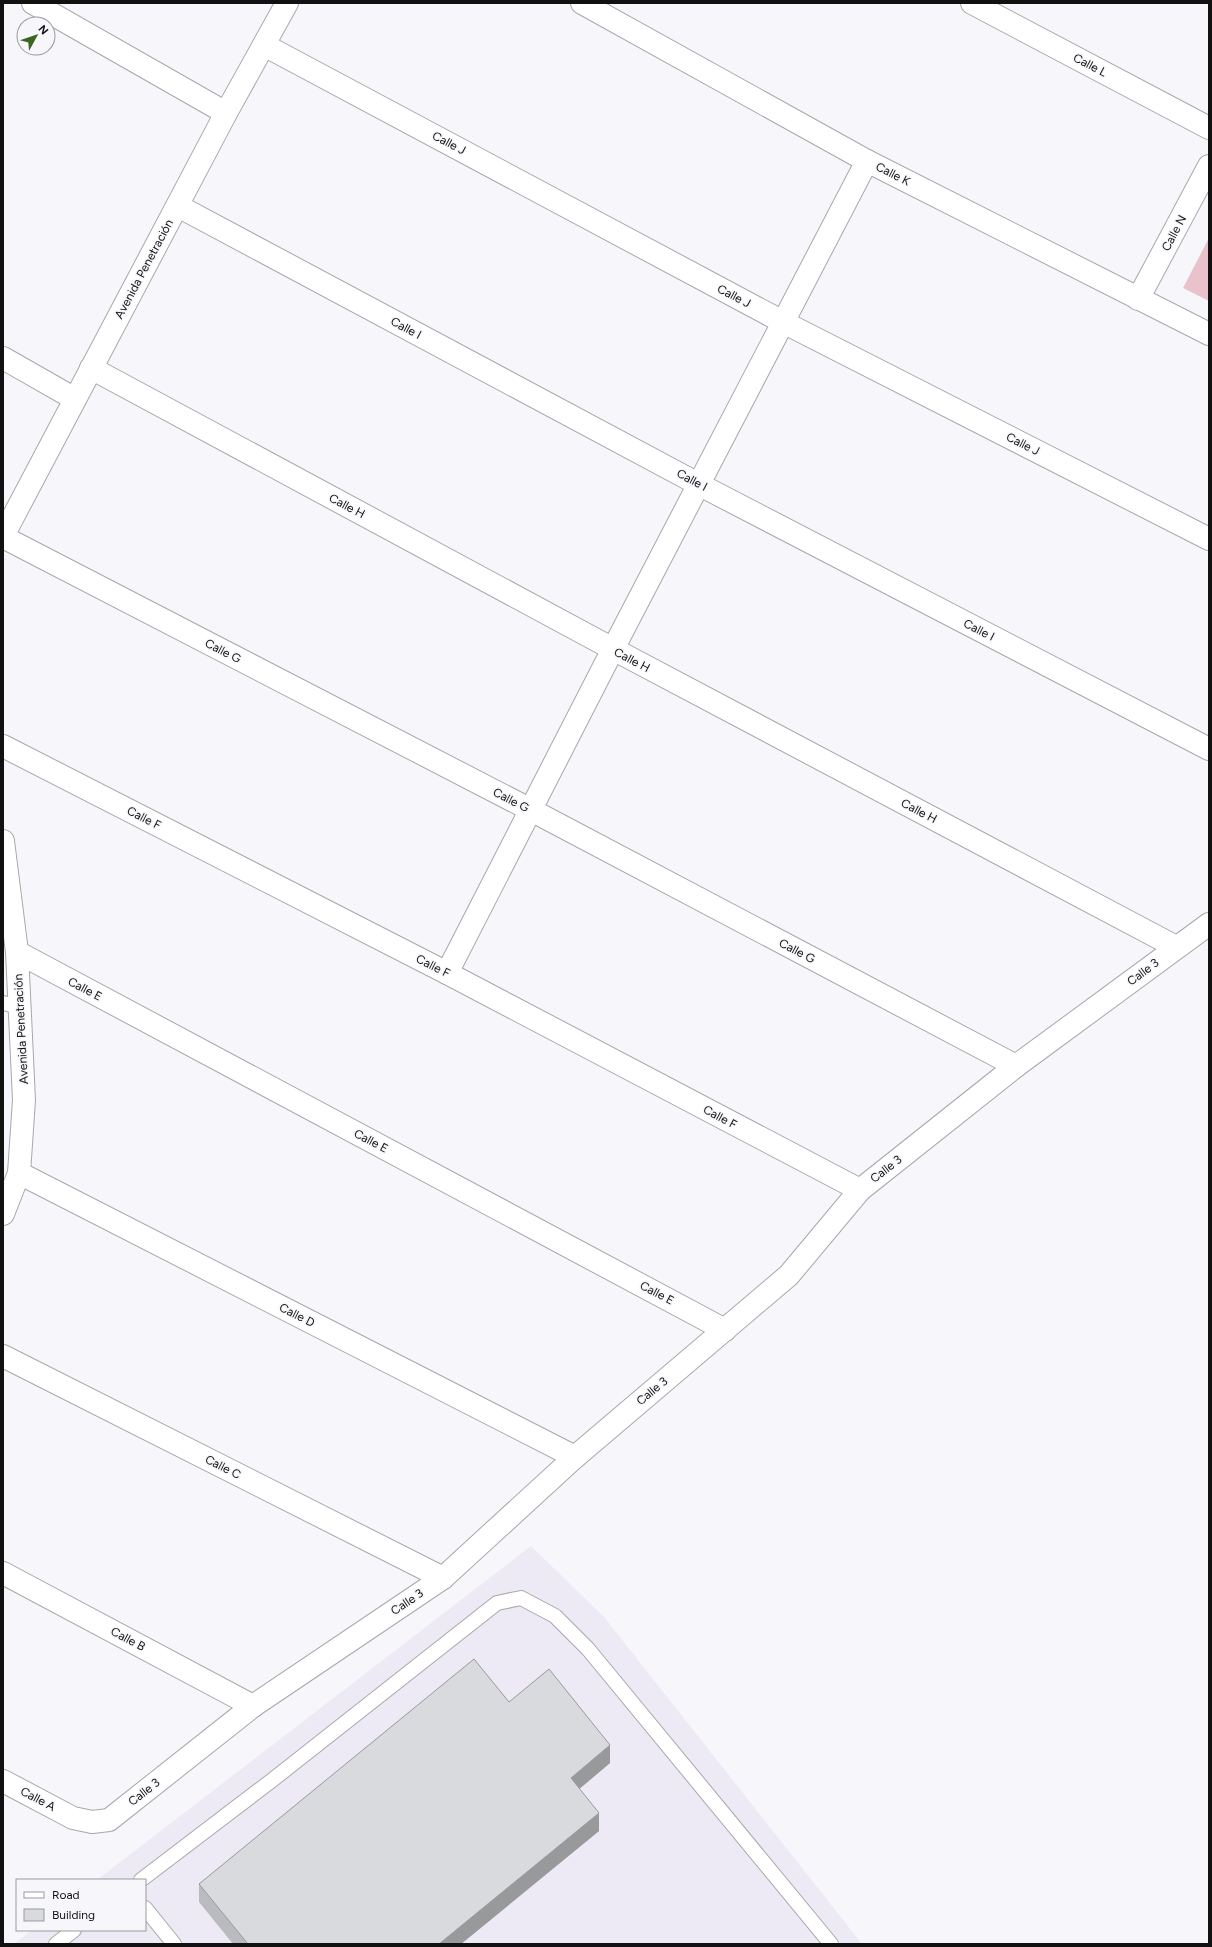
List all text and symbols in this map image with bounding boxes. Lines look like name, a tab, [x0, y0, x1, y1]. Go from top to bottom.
north arrow	[16, 16, 56, 56]
text: N	[36, 22, 51, 37]
street label: Calle L	[1071, 50, 1110, 80]
street label: Calle J	[430, 128, 468, 158]
street label: Calle K	[873, 159, 913, 189]
street label: Calle N	[1159, 213, 1189, 253]
street label: Avenida Penetración	[112, 217, 176, 321]
street label: Calle J	[715, 281, 753, 311]
street label: Calle I	[388, 314, 424, 342]
street label: Calle J	[1004, 430, 1042, 458]
street label: Calle I	[674, 466, 710, 494]
street label: Calle H	[327, 491, 367, 521]
street label: Calle I	[961, 616, 997, 644]
street label: Calle G	[203, 636, 243, 666]
street label: Calle H	[612, 645, 652, 675]
street label: Calle G	[491, 785, 531, 815]
street label: Calle H	[899, 796, 939, 826]
street label: Calle F	[125, 804, 164, 833]
street label: Calle G	[777, 936, 817, 966]
street label: Calle F	[414, 952, 453, 981]
street label: Calle 3	[1124, 956, 1162, 988]
street label: Avenida Penetración	[11, 973, 31, 1085]
street label: Calle E	[66, 974, 104, 1004]
street label: Calle F	[701, 1102, 740, 1132]
street label: Calle E	[352, 1126, 390, 1156]
street label: Calle 3	[867, 1152, 905, 1186]
street label: Calle E	[638, 1278, 676, 1308]
street label: Calle D	[277, 1300, 317, 1330]
street label: Calle 3	[634, 1374, 670, 1408]
street label: Calle C	[203, 1452, 244, 1482]
street label: Calle 3	[388, 1586, 426, 1618]
street label: Calle B	[108, 1624, 148, 1654]
street label: Calle 3	[125, 1775, 163, 1809]
street label: Calle A	[18, 1784, 58, 1814]
legend	[16, 1879, 146, 1931]
text: Road	[52, 1888, 80, 1902]
text: Building	[52, 1908, 95, 1922]

